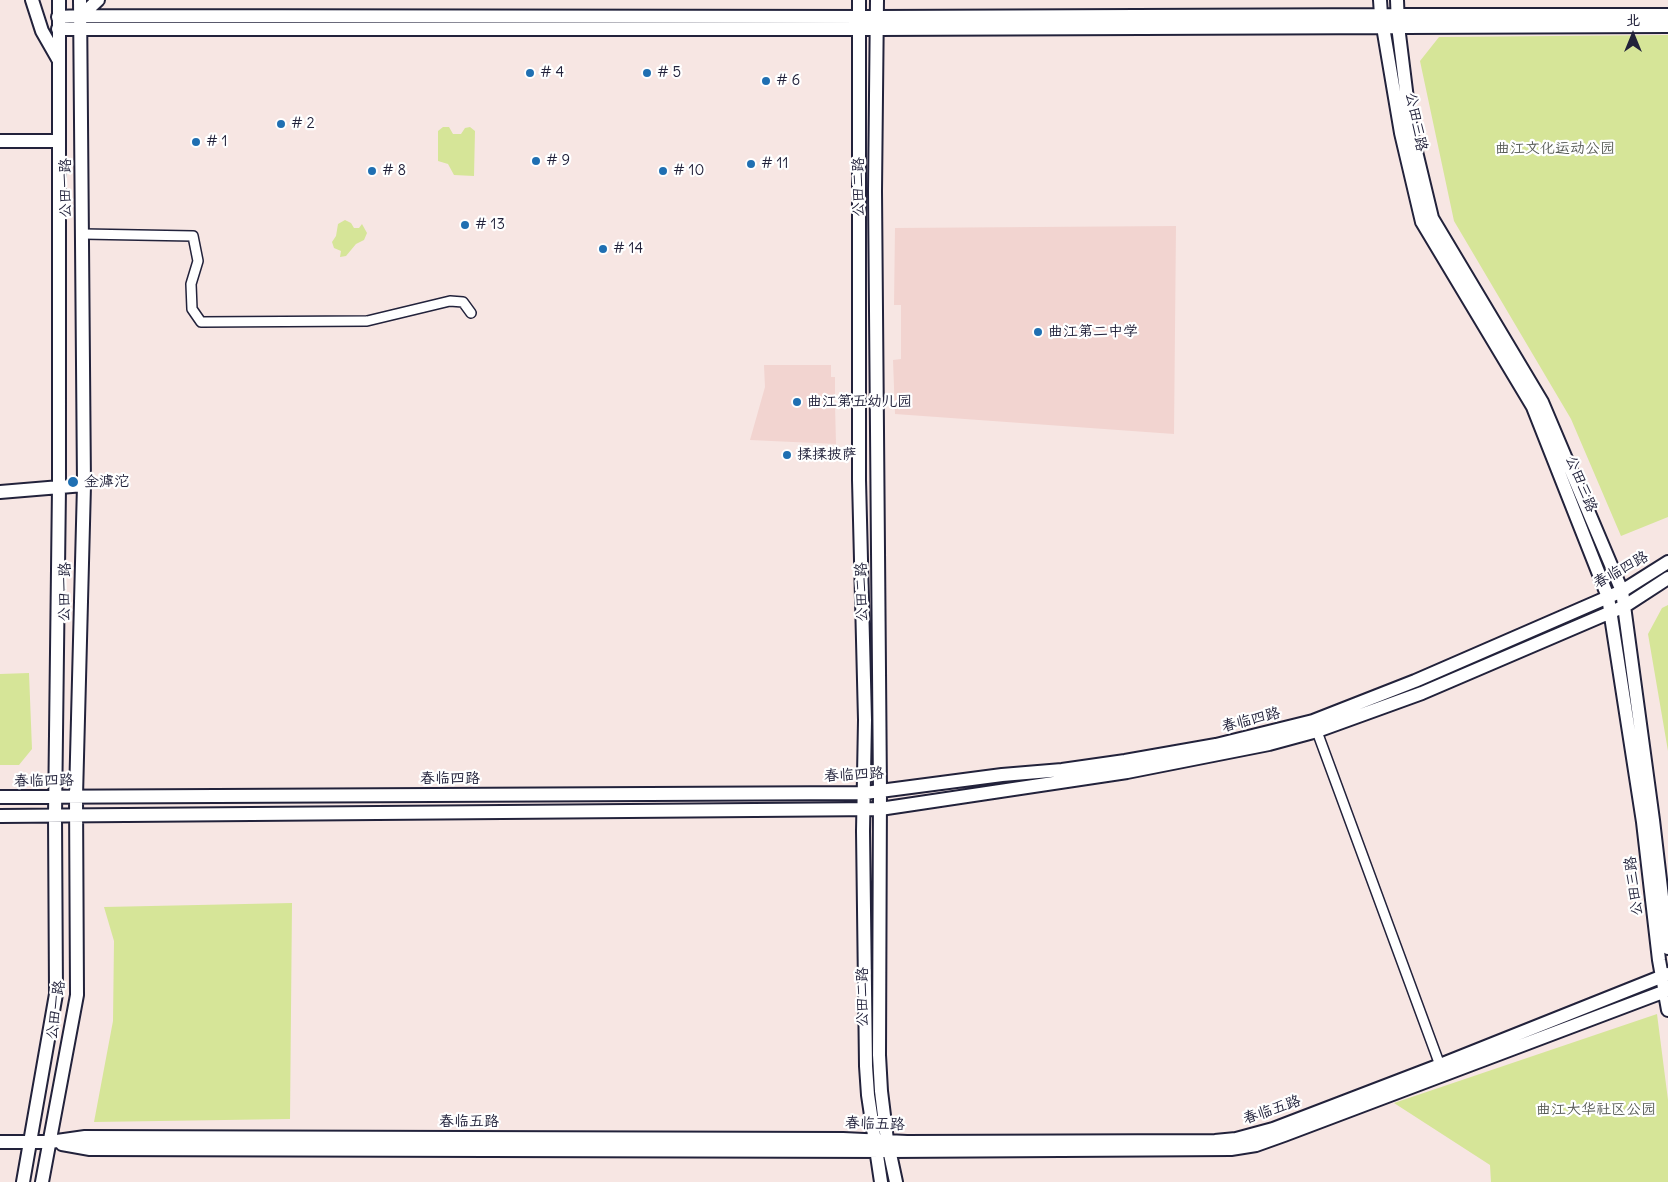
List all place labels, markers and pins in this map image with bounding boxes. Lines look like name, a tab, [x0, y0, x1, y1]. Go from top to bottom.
place label: # 4	[540, 64, 564, 82]
place label: # 5	[657, 64, 681, 82]
marker: # 4	[524, 67, 536, 79]
marker: # 5	[641, 67, 653, 79]
place label: # 6	[776, 72, 800, 90]
marker: # 6	[760, 75, 772, 87]
place label: # 2	[291, 115, 315, 133]
marker: # 2	[275, 118, 287, 130]
place label: # 1	[206, 133, 228, 151]
marker: # 1	[190, 136, 202, 148]
place label: # 9	[546, 152, 570, 170]
marker: # 9	[530, 155, 542, 167]
place label: # 11	[761, 155, 789, 173]
marker: # 11	[745, 158, 757, 170]
place label: # 8	[382, 162, 406, 180]
place label: # 10	[673, 162, 704, 180]
marker: # 8	[366, 165, 378, 177]
marker: # 10	[657, 165, 669, 177]
place label: # 13	[475, 216, 505, 234]
marker: # 13	[459, 219, 471, 231]
place label: # 14	[613, 240, 643, 258]
marker: # 14	[597, 243, 609, 255]
place label: 曲江第二中学	[1048, 323, 1138, 341]
marker: 曲江第二中学	[1032, 326, 1044, 338]
place label: 曲江第五幼儿园	[807, 393, 912, 411]
marker: 曲江第五幼儿园	[791, 396, 803, 408]
place label: 揉揉披萨	[797, 446, 857, 464]
marker: 揉揉披萨	[781, 449, 793, 461]
place label: 金滹沱	[84, 473, 129, 491]
marker: 金滹沱	[66, 475, 80, 489]

